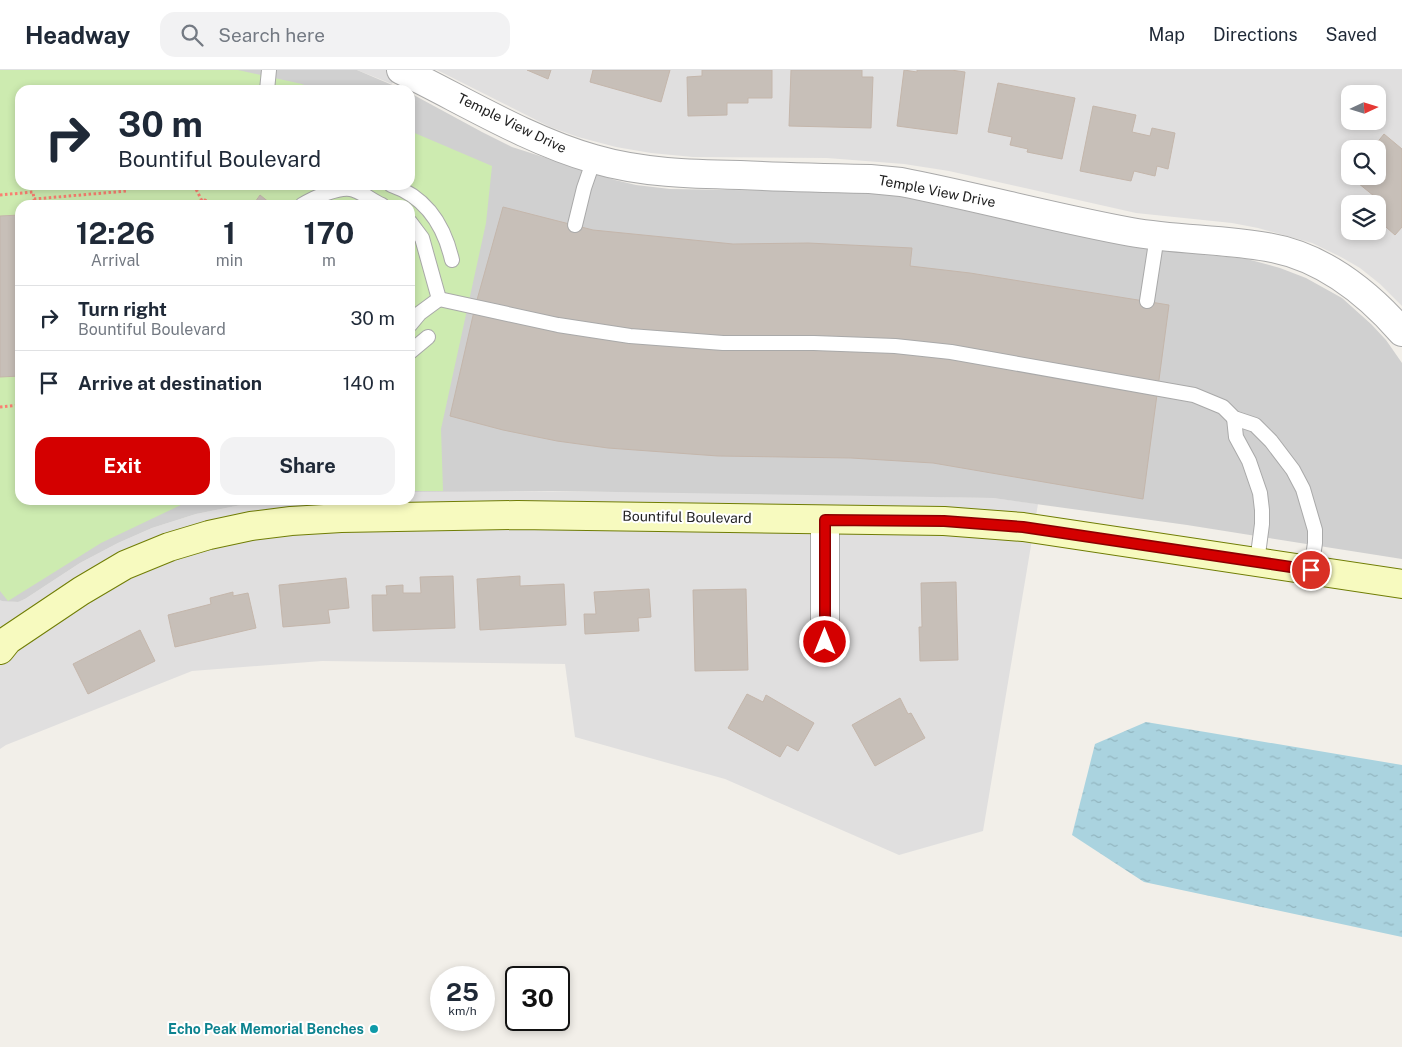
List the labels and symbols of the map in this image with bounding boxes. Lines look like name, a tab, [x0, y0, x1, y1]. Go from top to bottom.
north arrow	[1341, 85, 1386, 130]
street label: Temple View Drive	[455, 90, 569, 156]
street label: Temple View Drive	[877, 172, 997, 210]
street label: Bountiful Boulevard	[622, 508, 752, 526]
pin	[1290, 549, 1332, 591]
position arrow	[798, 615, 850, 667]
speed limit sign: 30	[505, 966, 570, 1031]
place label: Echo Peak Memorial Benches	[168, 1021, 364, 1037]
marker: Echo Peak Memorial Benches	[368, 1023, 380, 1035]

